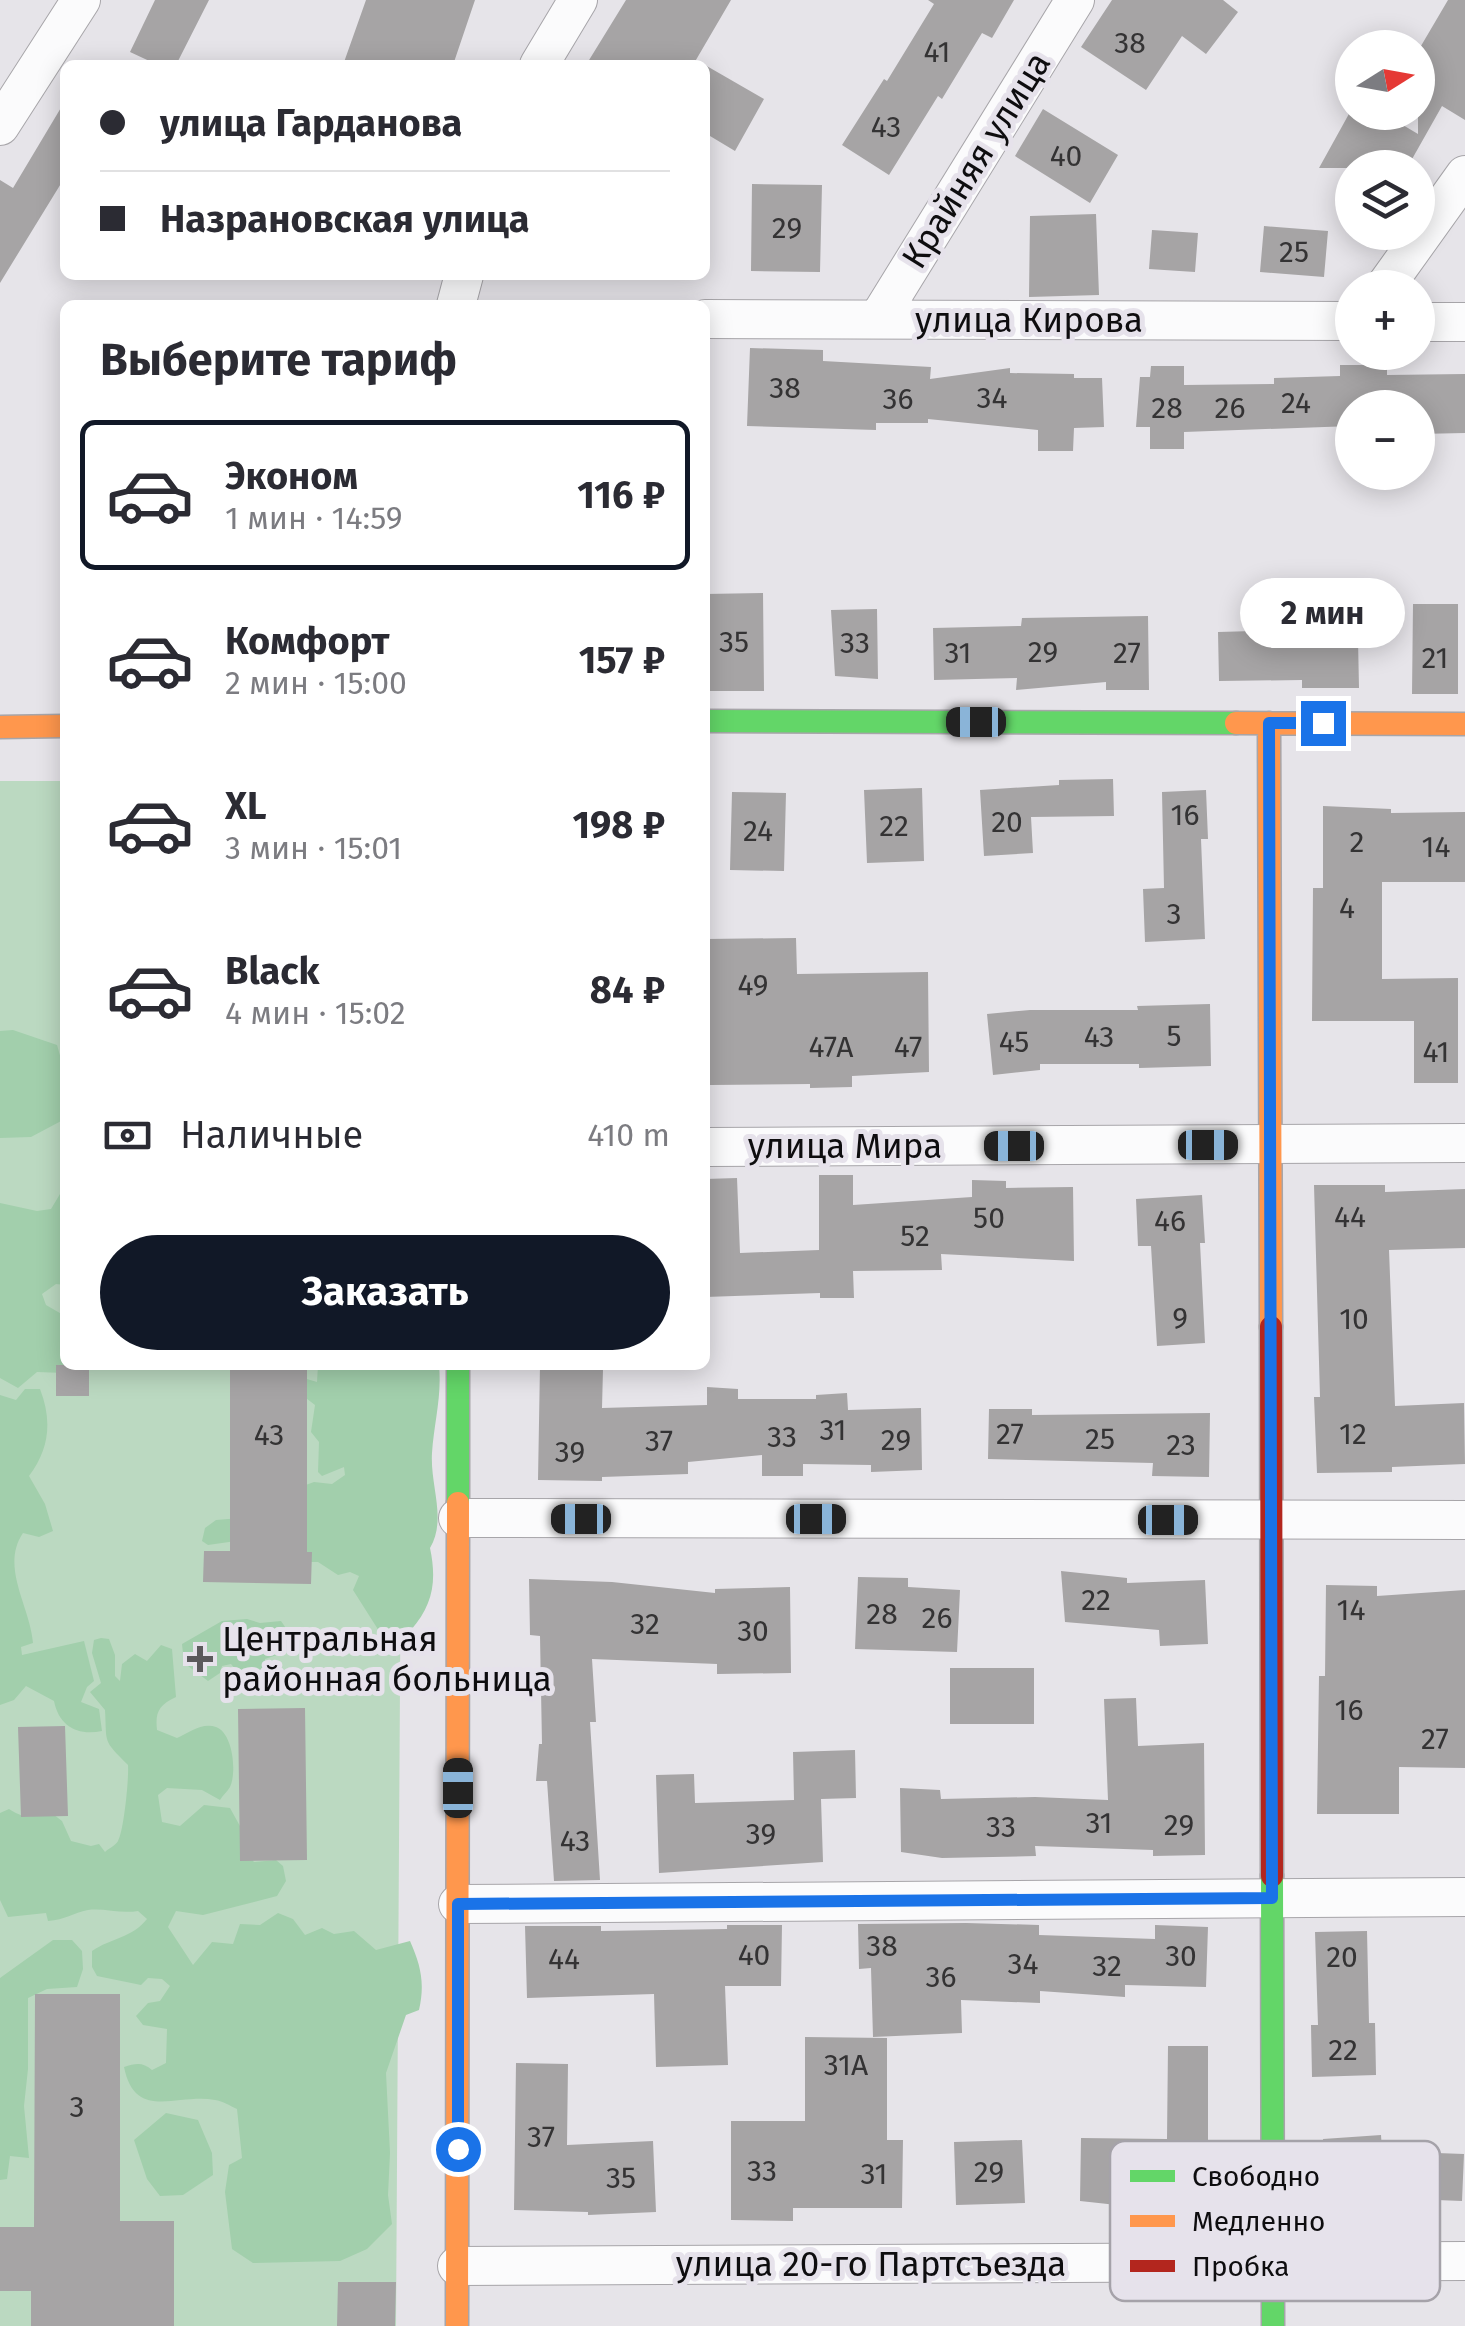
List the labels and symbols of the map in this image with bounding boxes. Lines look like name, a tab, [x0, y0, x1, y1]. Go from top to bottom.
house number: 38	[1114, 25, 1146, 61]
north arrow	[1335, 30, 1435, 130]
house number: 41	[923, 34, 951, 70]
street label: Крайняя улица	[893, 44, 1059, 276]
house number: 43	[871, 109, 901, 145]
house number: 40	[1050, 138, 1082, 174]
house number: 29	[772, 210, 802, 246]
house number: 25	[1279, 234, 1309, 270]
street label: улица Кирова	[915, 299, 1143, 341]
house number: 38	[769, 370, 801, 406]
house number: 34	[977, 380, 1007, 416]
house number: 36	[883, 381, 913, 417]
house number: 24	[1281, 385, 1311, 421]
house number: 28	[1151, 390, 1183, 426]
house number: 26	[1215, 390, 1245, 426]
callout: 2 мин	[1240, 578, 1406, 648]
house number: 35	[719, 624, 749, 660]
house number: 33	[840, 625, 870, 661]
house number: 29	[1028, 634, 1058, 670]
house number: 31	[944, 635, 972, 671]
house number: 27	[1113, 635, 1141, 671]
house number: 21	[1421, 640, 1449, 676]
route end	[1301, 701, 1346, 746]
car	[946, 707, 1006, 737]
house number: 16	[1171, 797, 1199, 833]
house number: 20	[991, 804, 1023, 840]
house number: 22	[879, 808, 909, 844]
house number: 24	[743, 813, 773, 849]
house number: 2	[1350, 824, 1364, 860]
house number: 14	[1422, 829, 1451, 865]
house number: 4	[1339, 890, 1355, 926]
house number: 3	[1167, 896, 1181, 932]
house number: 49	[737, 967, 769, 1003]
house number: 5	[1166, 1018, 1182, 1054]
house number: 43	[1084, 1019, 1114, 1055]
house number: 45	[999, 1024, 1029, 1060]
house number: 47А	[809, 1029, 854, 1065]
house number: 47	[894, 1029, 922, 1065]
house number: 41	[1422, 1034, 1450, 1070]
street label: улица Мира	[748, 1125, 942, 1167]
car	[1178, 1130, 1238, 1160]
car	[984, 1131, 1044, 1161]
house number: 44	[1334, 1199, 1366, 1235]
house number: 50	[973, 1200, 1005, 1236]
house number: 46	[1154, 1203, 1186, 1239]
house number: 52	[900, 1218, 930, 1254]
house number: 9	[1172, 1300, 1188, 1336]
house number: 10	[1339, 1301, 1369, 1337]
house number: 31	[819, 1412, 847, 1448]
house number: 27	[996, 1416, 1024, 1452]
house number: 12	[1339, 1416, 1367, 1452]
house number: 43	[254, 1417, 284, 1453]
house number: 33	[767, 1419, 797, 1455]
house number: 25	[1085, 1421, 1115, 1457]
house number: 29	[881, 1422, 911, 1458]
house number: 37	[645, 1423, 673, 1459]
house number: 23	[1166, 1427, 1196, 1463]
house number: 39	[555, 1434, 585, 1470]
car	[551, 1504, 611, 1534]
car	[786, 1504, 846, 1534]
car	[1138, 1505, 1198, 1535]
house number: 22	[1081, 1582, 1111, 1618]
house number: 14	[1337, 1592, 1366, 1628]
house number: 28	[866, 1596, 898, 1632]
house number: 26	[922, 1600, 952, 1636]
house number: 32	[630, 1606, 660, 1642]
house number: 30	[737, 1613, 769, 1649]
place label: Центральная районная больница	[222, 1618, 552, 1700]
marker: Центральная районная больница	[187, 1646, 213, 1672]
house number: 16	[1335, 1692, 1363, 1728]
house number: 27	[1421, 1721, 1449, 1757]
car	[443, 1758, 473, 1818]
house number: 31	[1085, 1805, 1113, 1841]
house number: 29	[1164, 1807, 1194, 1843]
house number: 33	[986, 1809, 1016, 1845]
house number: 39	[746, 1816, 776, 1852]
house number: 43	[560, 1823, 590, 1859]
house number: 38	[866, 1928, 898, 1964]
house number: 40	[738, 1937, 770, 1973]
house number: 30	[1165, 1938, 1197, 1974]
house number: 20	[1326, 1939, 1358, 1975]
house number: 44	[548, 1941, 580, 1977]
house number: 34	[1008, 1946, 1038, 1982]
house number: 32	[1092, 1948, 1122, 1984]
house number: 36	[926, 1959, 956, 1995]
house number: 22	[1328, 2032, 1358, 2068]
house number: 31А	[824, 2047, 869, 2083]
house number: 3	[70, 2089, 84, 2125]
house number: 37	[527, 2119, 555, 2155]
route start	[436, 2127, 481, 2172]
legend	[1110, 2141, 1440, 2301]
house number: 33	[747, 2153, 777, 2189]
house number: 29	[974, 2154, 1004, 2190]
house number: 31	[860, 2156, 888, 2192]
house number: 35	[606, 2160, 636, 2196]
text: Свободно	[1192, 2160, 1320, 2193]
text: Медленно	[1192, 2205, 1325, 2238]
street label: улица 20-го Партсъезда	[676, 2243, 1066, 2285]
text: Пробка	[1192, 2250, 1289, 2283]

